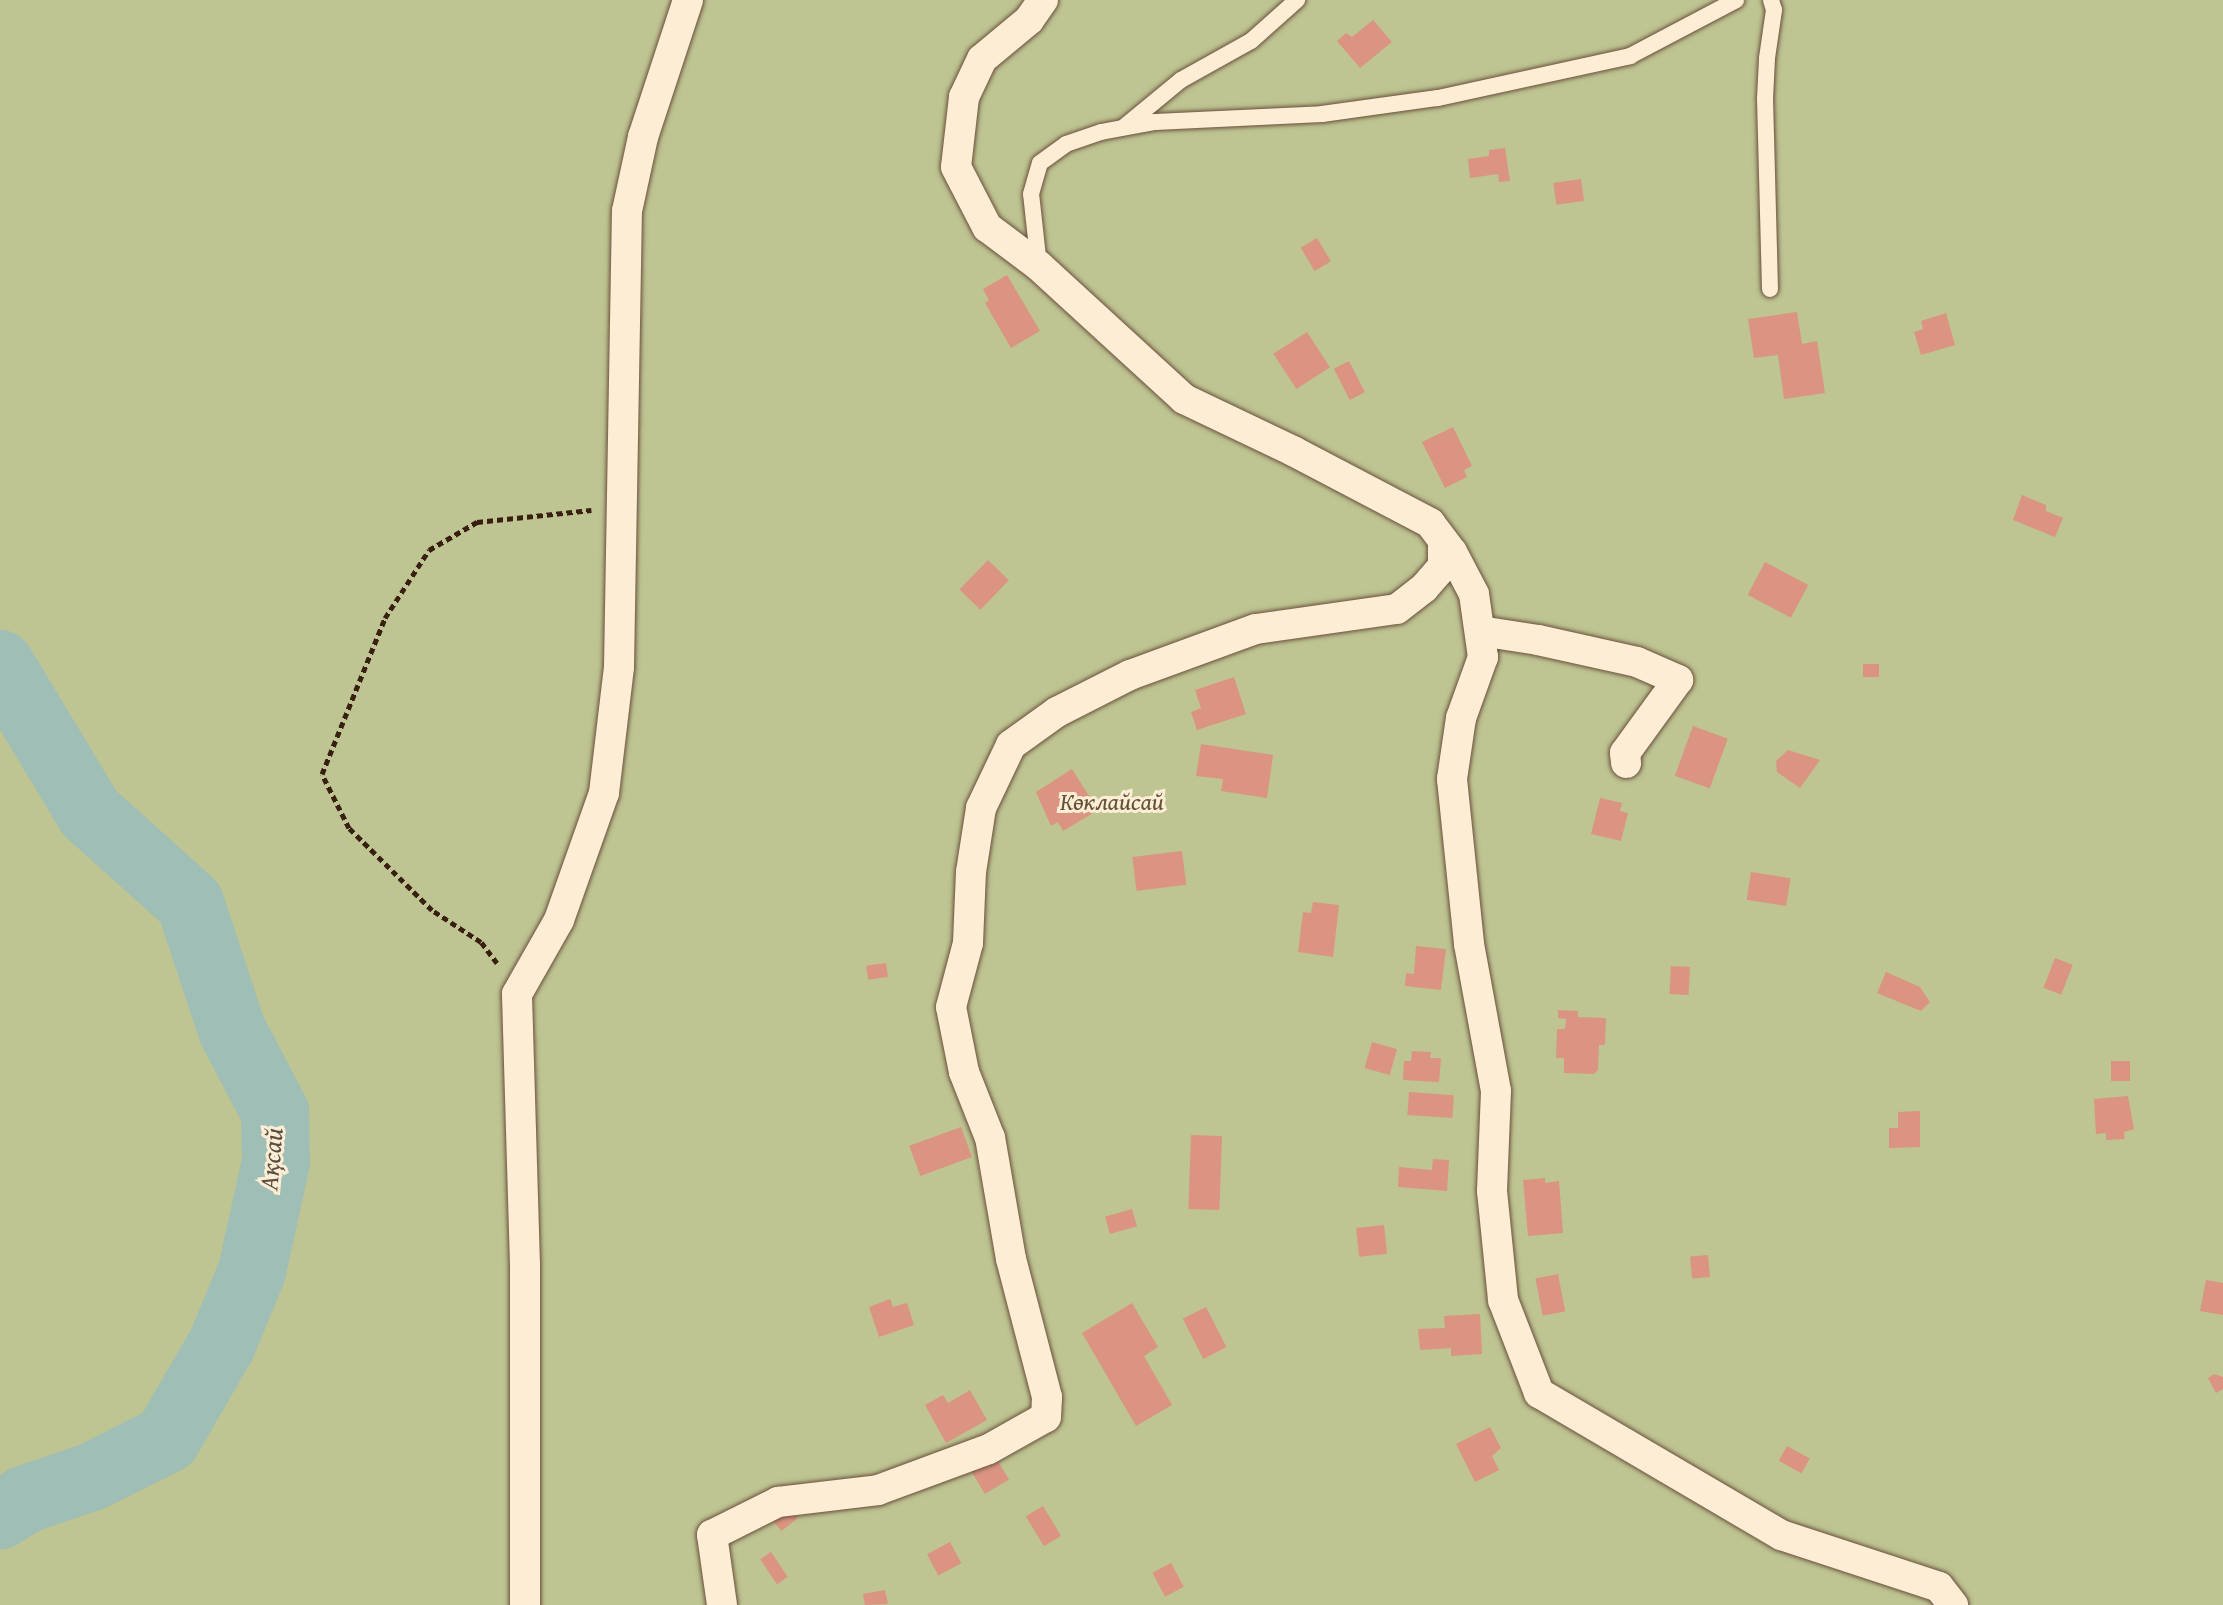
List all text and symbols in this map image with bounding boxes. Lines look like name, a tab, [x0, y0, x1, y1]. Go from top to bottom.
park label: Көклайсай	[1060, 788, 1164, 816]
water label: Ақсай	[253, 1126, 289, 1192]

